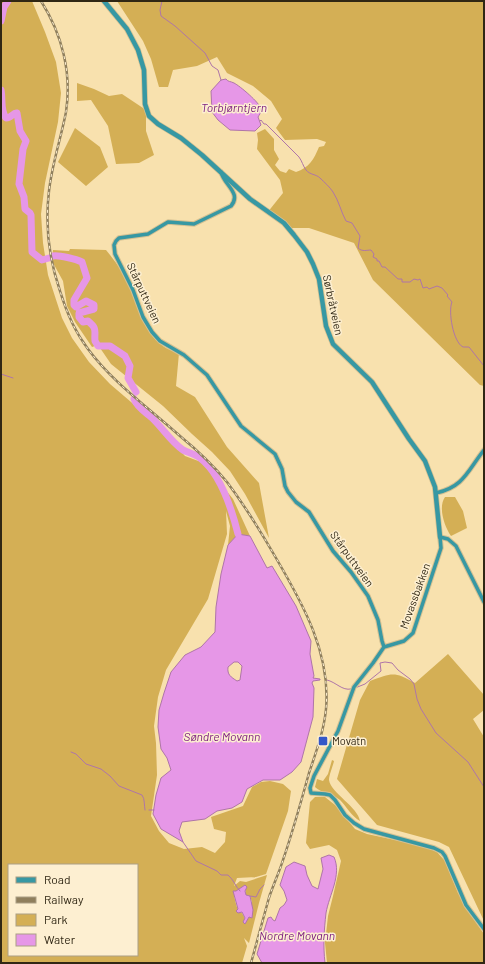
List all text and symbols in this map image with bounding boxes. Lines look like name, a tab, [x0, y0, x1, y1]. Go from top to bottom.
water label: Torbjørntjern	[201, 100, 267, 114]
street label: Stårputtveien	[125, 260, 164, 325]
street label: Sørbråtveien	[321, 274, 346, 336]
street label: Stårputtveien	[328, 528, 377, 589]
street label: Movassbakken	[397, 561, 432, 630]
water label: Søndre Movann	[184, 729, 260, 743]
place label: Movatn	[332, 734, 366, 747]
marker: Movatn	[317, 735, 329, 747]
legend	[8, 864, 138, 956]
text: Road	[44, 872, 71, 886]
text: Railway	[44, 892, 84, 906]
text: Park	[44, 912, 68, 926]
water label: Nordre Movann	[259, 928, 335, 942]
text: Water	[44, 932, 76, 946]

